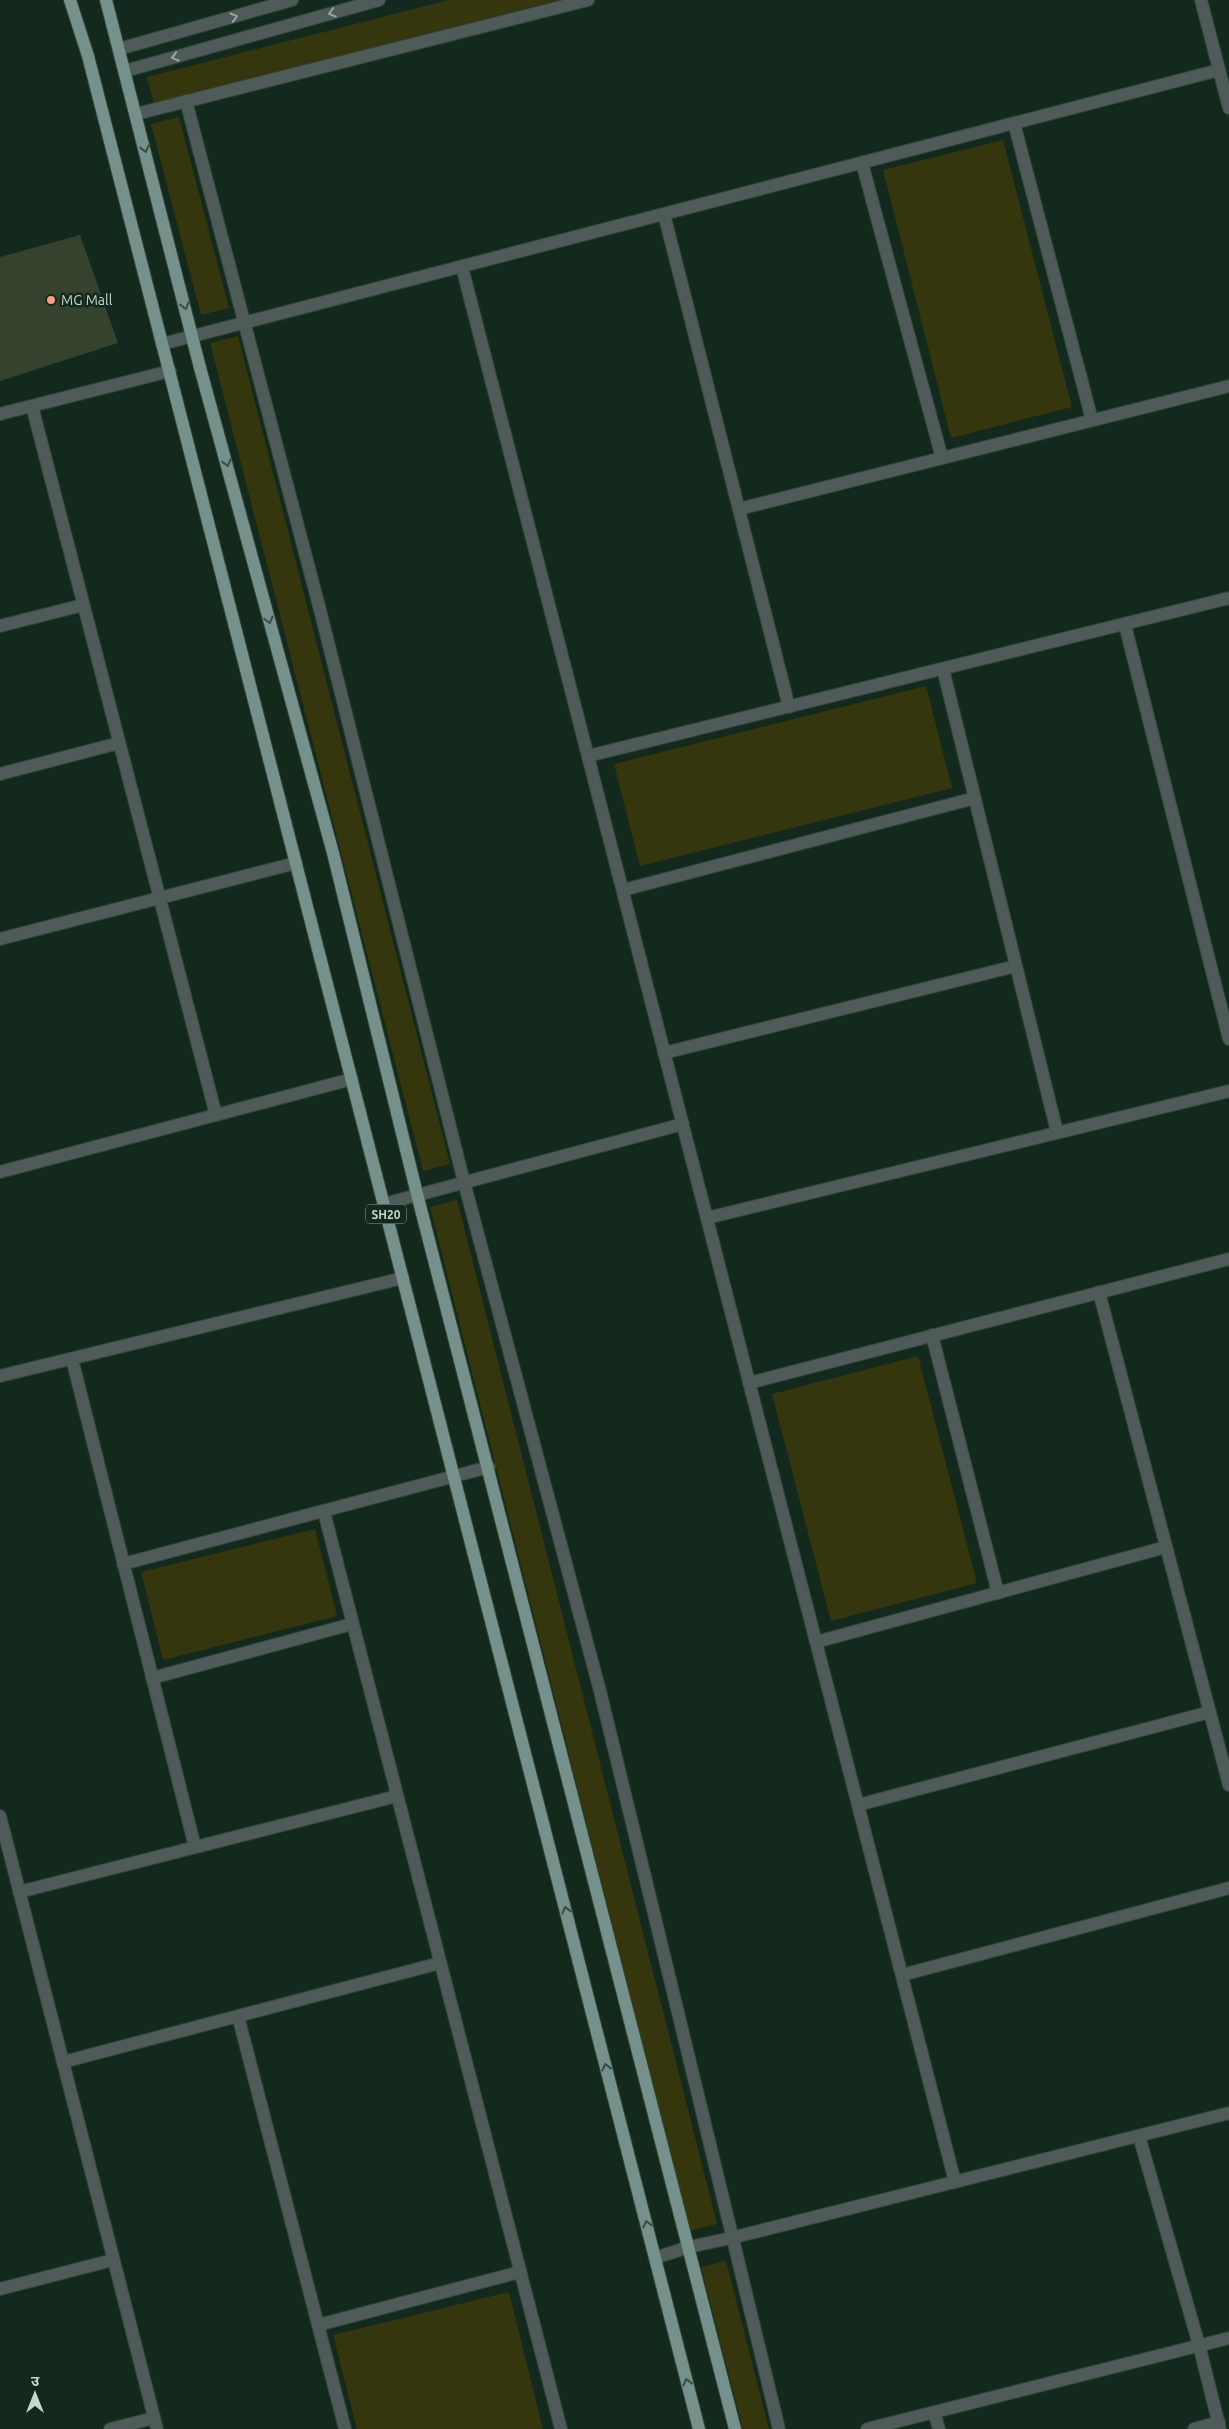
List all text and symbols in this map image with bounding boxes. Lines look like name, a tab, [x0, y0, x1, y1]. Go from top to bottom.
one-way arrow	[328, 8, 336, 18]
one-way arrow	[229, 12, 237, 22]
one-way arrow	[171, 51, 180, 62]
one-way arrow	[139, 144, 150, 153]
place label: MG Mall	[61, 292, 113, 308]
marker: MG Mall	[45, 294, 57, 306]
one-way arrow	[179, 302, 190, 311]
one-way arrow	[221, 459, 231, 467]
one-way arrow	[264, 616, 274, 624]
road number: SH20	[366, 1204, 406, 1224]
one-way arrow	[561, 1906, 571, 1914]
one-way arrow	[601, 2063, 612, 2072]
one-way arrow	[642, 2221, 652, 2229]
north arrow	[10, 2369, 60, 2419]
text: उ	[31, 2373, 40, 2389]
one-way arrow	[682, 2377, 693, 2386]

